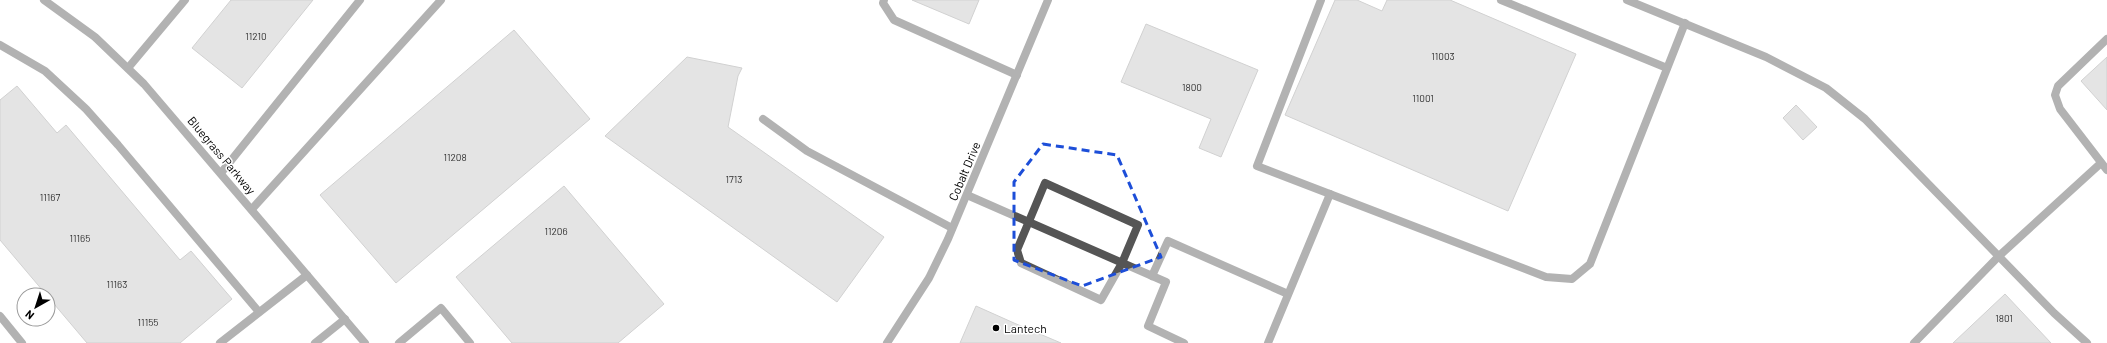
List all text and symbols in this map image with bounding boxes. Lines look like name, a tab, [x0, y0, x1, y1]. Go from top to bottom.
house number: 11210	[245, 30, 267, 42]
house number: 11003	[1431, 50, 1455, 62]
house number: 1800	[1182, 81, 1202, 93]
house number: 11001	[1412, 92, 1434, 104]
street label: Bluegrass Parkway	[185, 113, 259, 197]
street label: Cobalt Drive	[945, 139, 983, 203]
house number: 11208	[443, 151, 467, 163]
house number: 1713	[726, 173, 742, 185]
house number: 11167	[40, 191, 60, 203]
house number: 11206	[544, 225, 568, 237]
house number: 11165	[70, 232, 90, 244]
house number: 11163	[107, 278, 127, 290]
north arrow	[16, 287, 56, 327]
text: N	[22, 308, 36, 323]
house number: 1801	[1995, 312, 2013, 324]
house number: 11155	[138, 316, 158, 328]
place label: Lantech	[1004, 321, 1047, 335]
marker: Lantech	[991, 323, 1001, 333]

